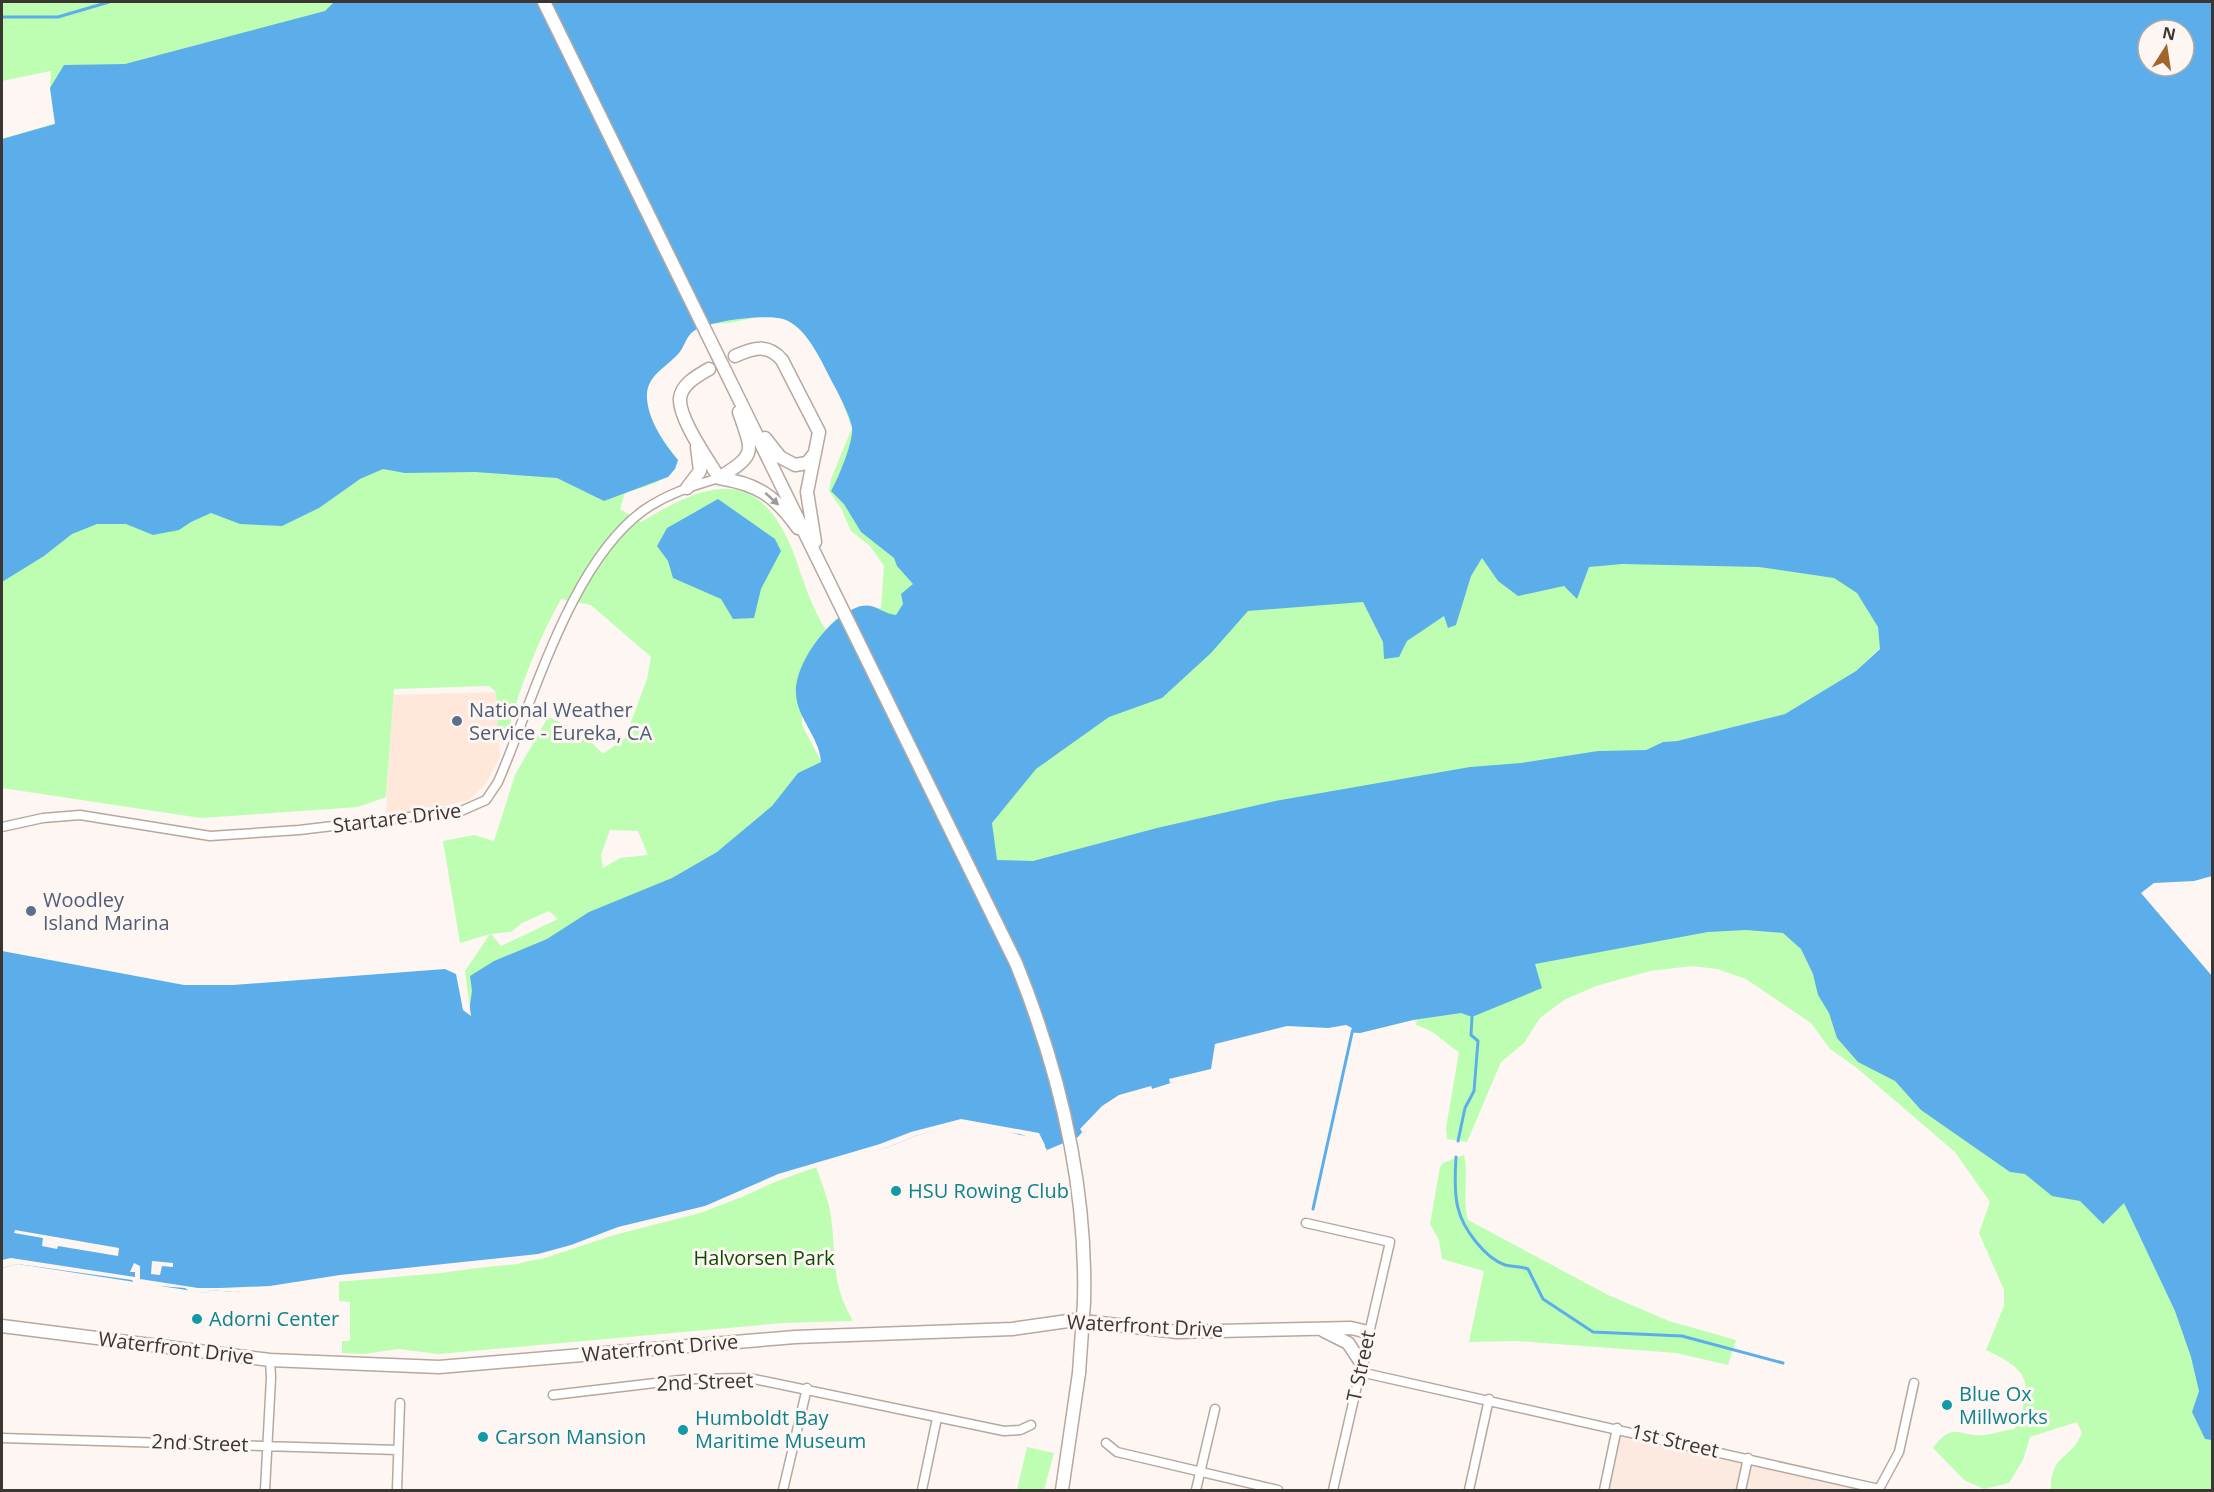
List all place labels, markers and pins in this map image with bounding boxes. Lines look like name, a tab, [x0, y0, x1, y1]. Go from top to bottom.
place label: National Weather Service - Eureka, CA	[469, 696, 652, 746]
marker: National Weather Service - Eureka, CA	[450, 714, 464, 728]
place label: Woodley Island Marina	[43, 886, 170, 936]
marker: Woodley Island Marina	[24, 904, 38, 918]
place label: HSU Rowing Club	[908, 1177, 1069, 1204]
marker: HSU Rowing Club	[889, 1184, 903, 1198]
place label: Adorni Center	[209, 1305, 339, 1332]
marker: Adorni Center	[190, 1312, 204, 1326]
place label: Blue Ox Millworks	[1959, 1380, 2048, 1430]
marker: Blue Ox Millworks	[1940, 1398, 1954, 1412]
place label: Humboldt Bay Maritime Museum	[695, 1404, 866, 1454]
place label: Carson Mansion	[495, 1423, 646, 1450]
marker: Humboldt Bay Maritime Museum	[676, 1423, 690, 1437]
marker: Carson Mansion	[476, 1430, 490, 1444]

